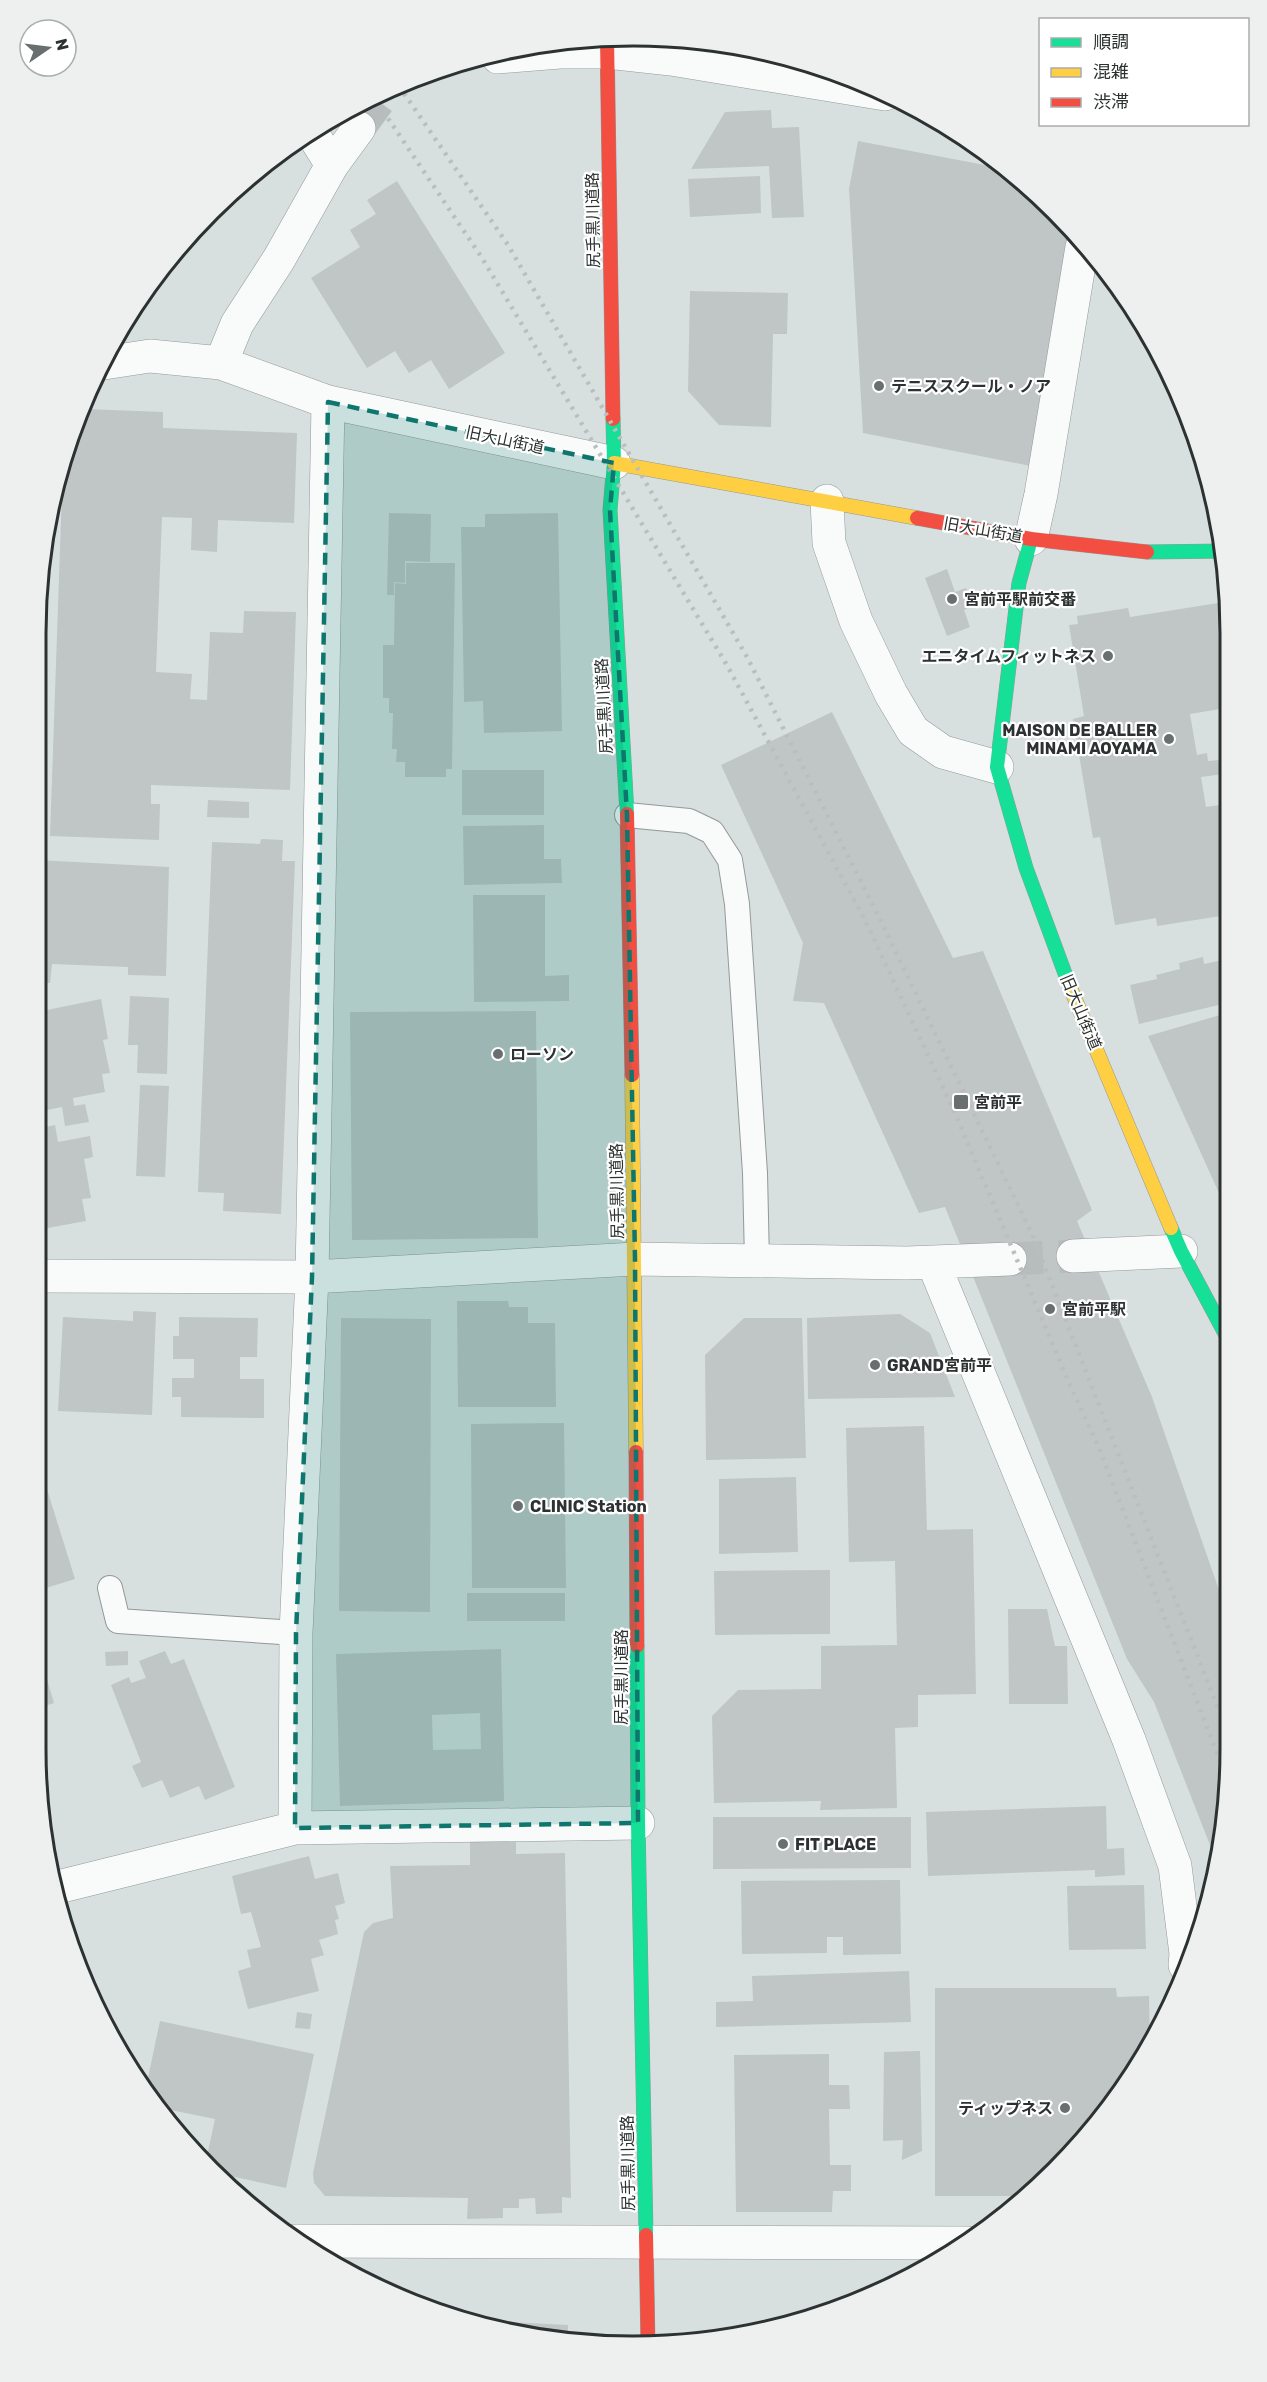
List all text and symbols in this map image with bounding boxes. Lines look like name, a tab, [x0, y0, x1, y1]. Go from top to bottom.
north arrow	[18, 18, 78, 78]
legend	[1039, 18, 1249, 126]
text: 順調	[1093, 31, 1129, 53]
text: N	[51, 37, 73, 52]
text: 混雑	[1093, 61, 1129, 83]
text: 渋滞	[1093, 91, 1129, 113]
street label: 尻手黒川道路	[583, 172, 603, 268]
place label: テニススクール・ノア	[891, 377, 1051, 396]
marker: テニススクール・ノア	[872, 379, 886, 393]
street label: 旧大山街道	[464, 422, 546, 458]
street label: 旧大山街道	[942, 514, 1024, 546]
place label: 宮前平駅前交番	[964, 590, 1076, 609]
marker: 宮前平駅前交番	[945, 592, 959, 606]
place label: エニタイムフィットネス	[922, 647, 1096, 666]
marker: エニタイムフィットネス	[1101, 649, 1115, 663]
street label: 尻手黒川道路	[592, 658, 616, 754]
place label: MAISON DE BALLER MINAMI AOYAMA	[1002, 721, 1158, 758]
marker: MAISON DE BALLER MINAMI AOYAMA	[1162, 732, 1176, 746]
street label: 旧大山街道	[1057, 971, 1105, 1053]
place label: ローソン	[510, 1045, 574, 1064]
marker: ローソン	[491, 1047, 505, 1061]
marker: 宮前平	[952, 1093, 970, 1111]
place label: 宮前平	[974, 1093, 1022, 1112]
street label: 尻手黒川道路	[607, 1143, 627, 1239]
place label: 宮前平駅	[1062, 1300, 1126, 1319]
marker: 宮前平駅	[1043, 1302, 1057, 1316]
place label: GRAND宮前平	[887, 1356, 992, 1375]
marker: GRAND宮前平	[868, 1358, 882, 1372]
place label: CLINIC Station	[530, 1497, 647, 1516]
marker: CLINIC Station	[511, 1499, 525, 1513]
street label: 尻手黒川道路	[612, 1629, 631, 1725]
place label: FIT PLACE	[795, 1835, 876, 1854]
marker: FIT PLACE	[776, 1837, 790, 1851]
place label: ティップネス	[958, 2099, 1053, 2118]
marker: ティップネス	[1058, 2101, 1072, 2115]
street label: 尻手黒川道路	[618, 2115, 638, 2211]

